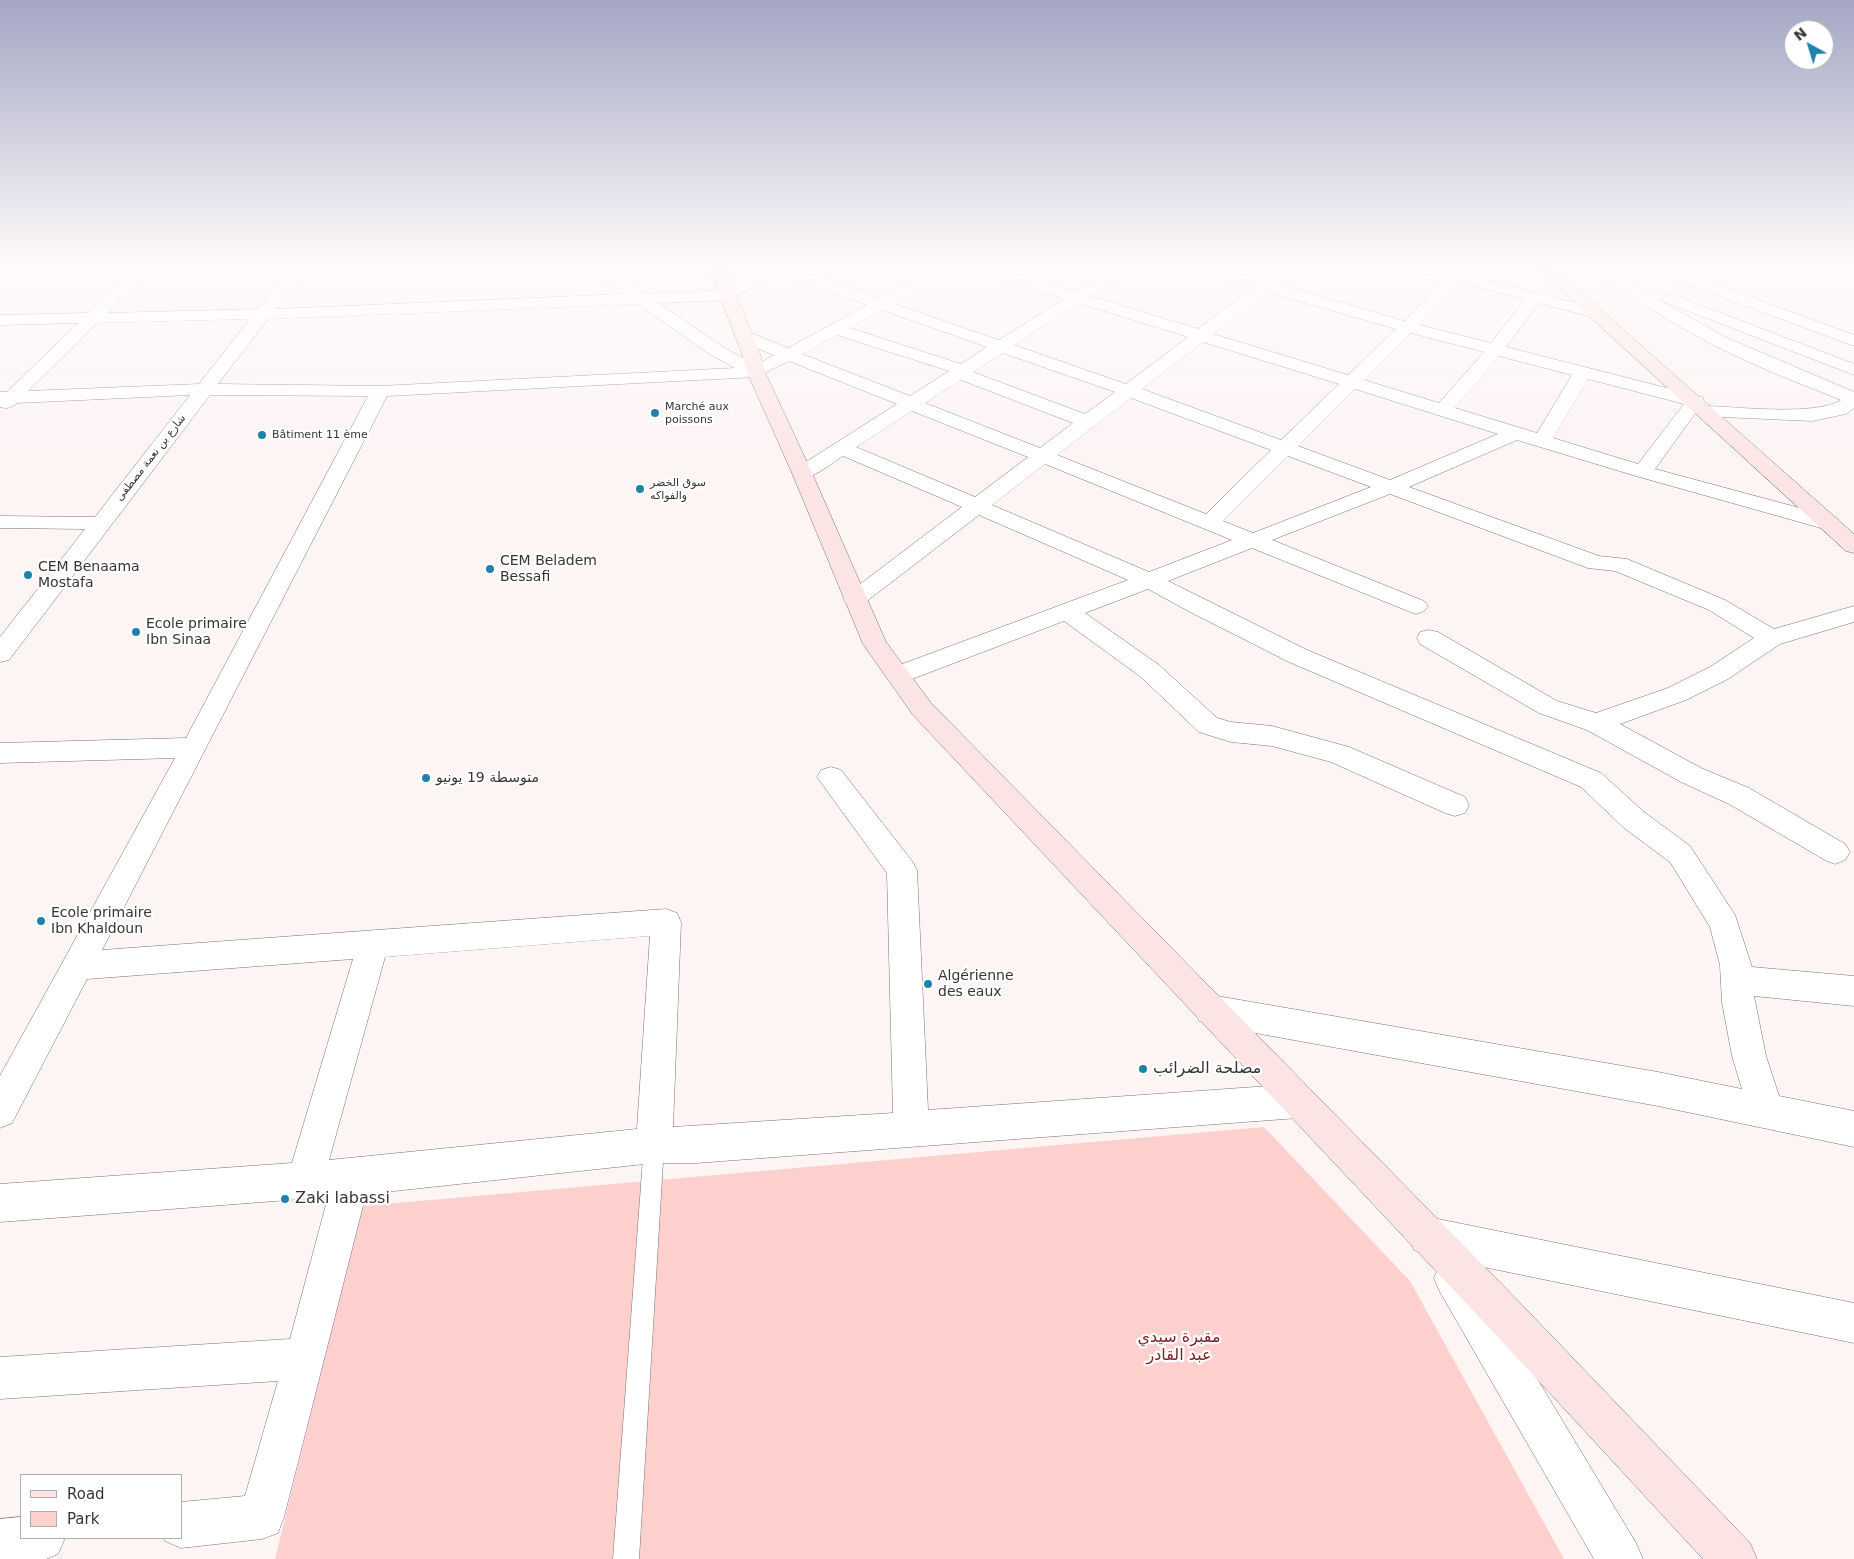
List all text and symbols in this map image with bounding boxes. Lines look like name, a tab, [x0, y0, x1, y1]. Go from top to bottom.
north arrow	[1784, 20, 1834, 70]
text: N	[1791, 24, 1810, 44]
place label: Marché aux poissons	[665, 400, 729, 426]
marker: Marché aux poissons	[649, 407, 661, 419]
street label: شارع بن نعمة مصطفى	[113, 412, 189, 504]
place label: Bâtiment 11 ème	[272, 428, 368, 442]
marker: Bâtiment 11 ème	[256, 429, 268, 441]
place label: سوق الخضر والفواكه	[650, 476, 706, 502]
marker: سوق الخضر والفواكه	[634, 483, 646, 495]
place label: CEM Beladem Bessafi	[500, 553, 597, 586]
place label: CEM Benaama Mostafa	[38, 559, 140, 592]
marker: CEM Beladem Bessafi	[484, 563, 496, 575]
marker: CEM Benaama Mostafa	[22, 569, 34, 581]
place label: Ecole primaire Ibn Sinaa	[146, 616, 247, 648]
marker: Ecole primaire Ibn Sinaa	[130, 626, 142, 638]
place label: متوسطة 19 يونيو	[436, 770, 539, 786]
marker: متوسطة 19 يونيو	[420, 772, 432, 784]
place label: Ecole primaire Ibn Khaldoun	[51, 905, 152, 938]
marker: Ecole primaire Ibn Khaldoun	[35, 915, 47, 927]
place label: Algérienne des eaux	[938, 968, 1014, 1000]
marker: Algérienne des eaux	[922, 978, 934, 990]
place label: مصلحة الضرائب	[1153, 1059, 1261, 1079]
marker: مصلحة الضرائب	[1137, 1063, 1149, 1075]
place label: Zaki labassi	[295, 1189, 390, 1209]
marker: Zaki labassi	[279, 1193, 291, 1205]
park label: مقبرة سيدي عبد القادر	[1138, 1328, 1220, 1366]
legend	[20, 1474, 182, 1539]
text: Road	[67, 1485, 105, 1503]
text: Park	[67, 1510, 99, 1528]

